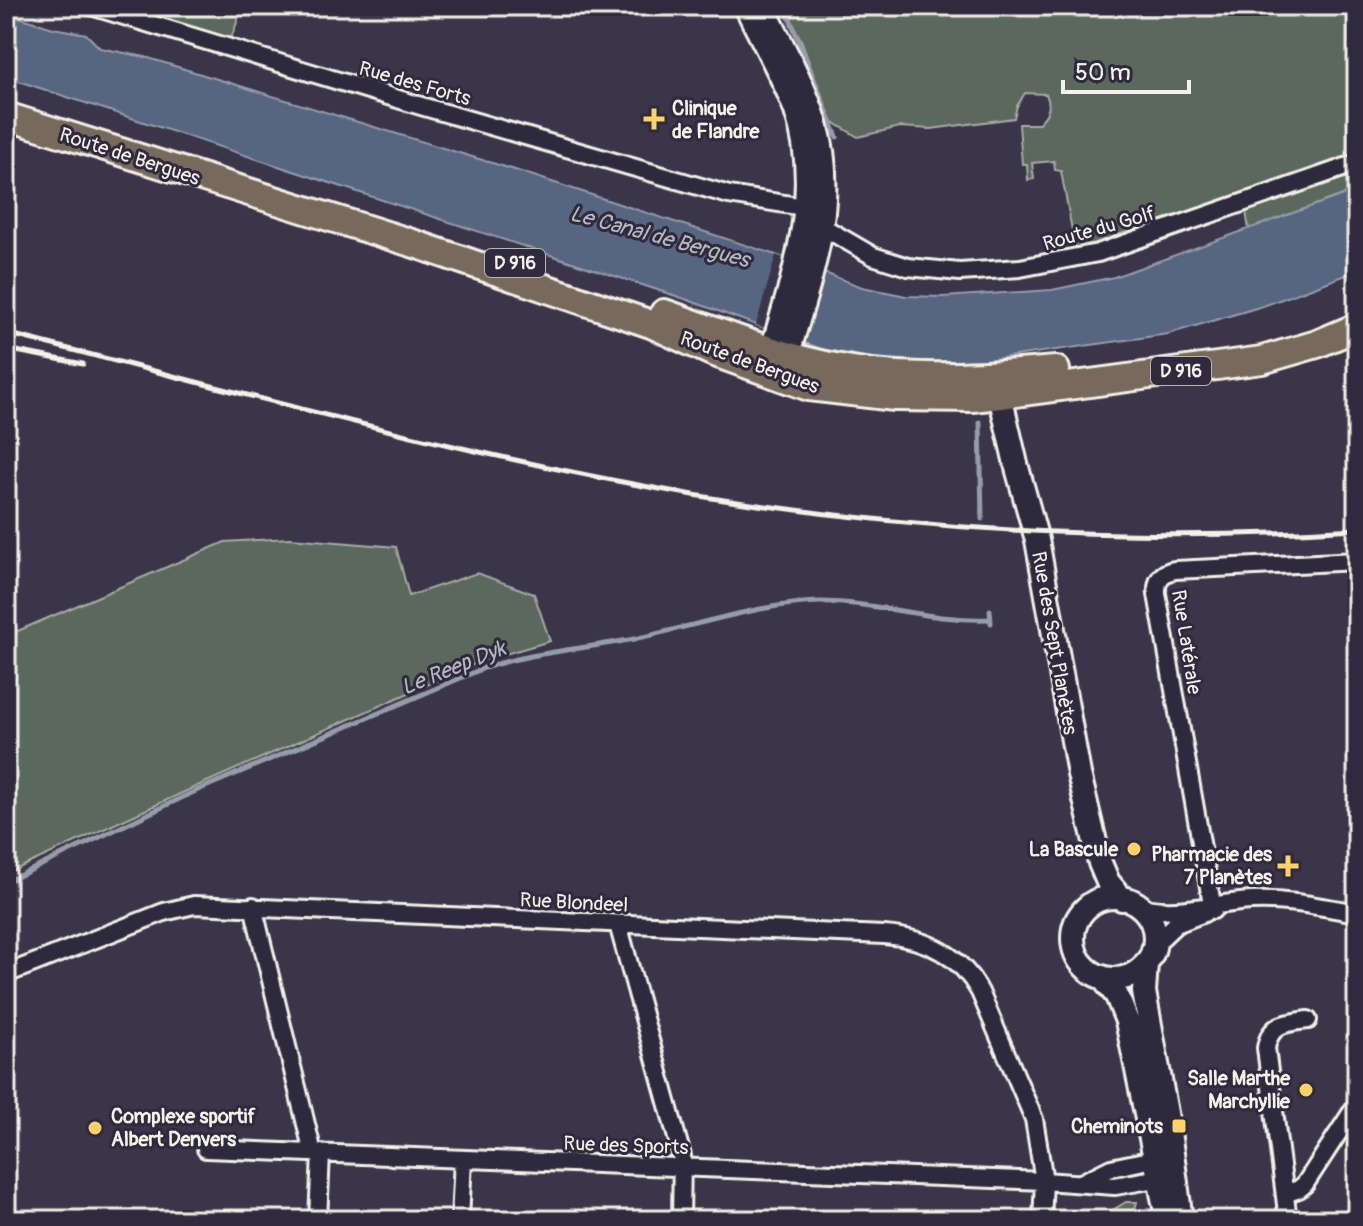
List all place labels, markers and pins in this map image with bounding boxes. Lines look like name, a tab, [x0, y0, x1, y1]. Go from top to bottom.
place label: Clinique de Flandre	[672, 96, 761, 144]
marker: Clinique de Flandre	[643, 108, 665, 130]
place label: La Bascule	[1029, 837, 1119, 862]
marker: La Bascule	[1125, 840, 1143, 858]
place label: Pharmacie des 7 Planètes	[1151, 842, 1272, 890]
marker: Pharmacie des 7 Planètes	[1279, 857, 1297, 875]
place label: Salle Marthe Marchyllie	[1187, 1066, 1291, 1114]
marker: Salle Marthe Marchyllie	[1297, 1081, 1315, 1099]
place label: Complexe sportif Albert Denvers	[111, 1104, 256, 1152]
place label: Cheminots	[1071, 1114, 1163, 1139]
marker: Cheminots	[1170, 1117, 1188, 1135]
marker: Complexe sportif Albert Denvers	[86, 1119, 104, 1137]

